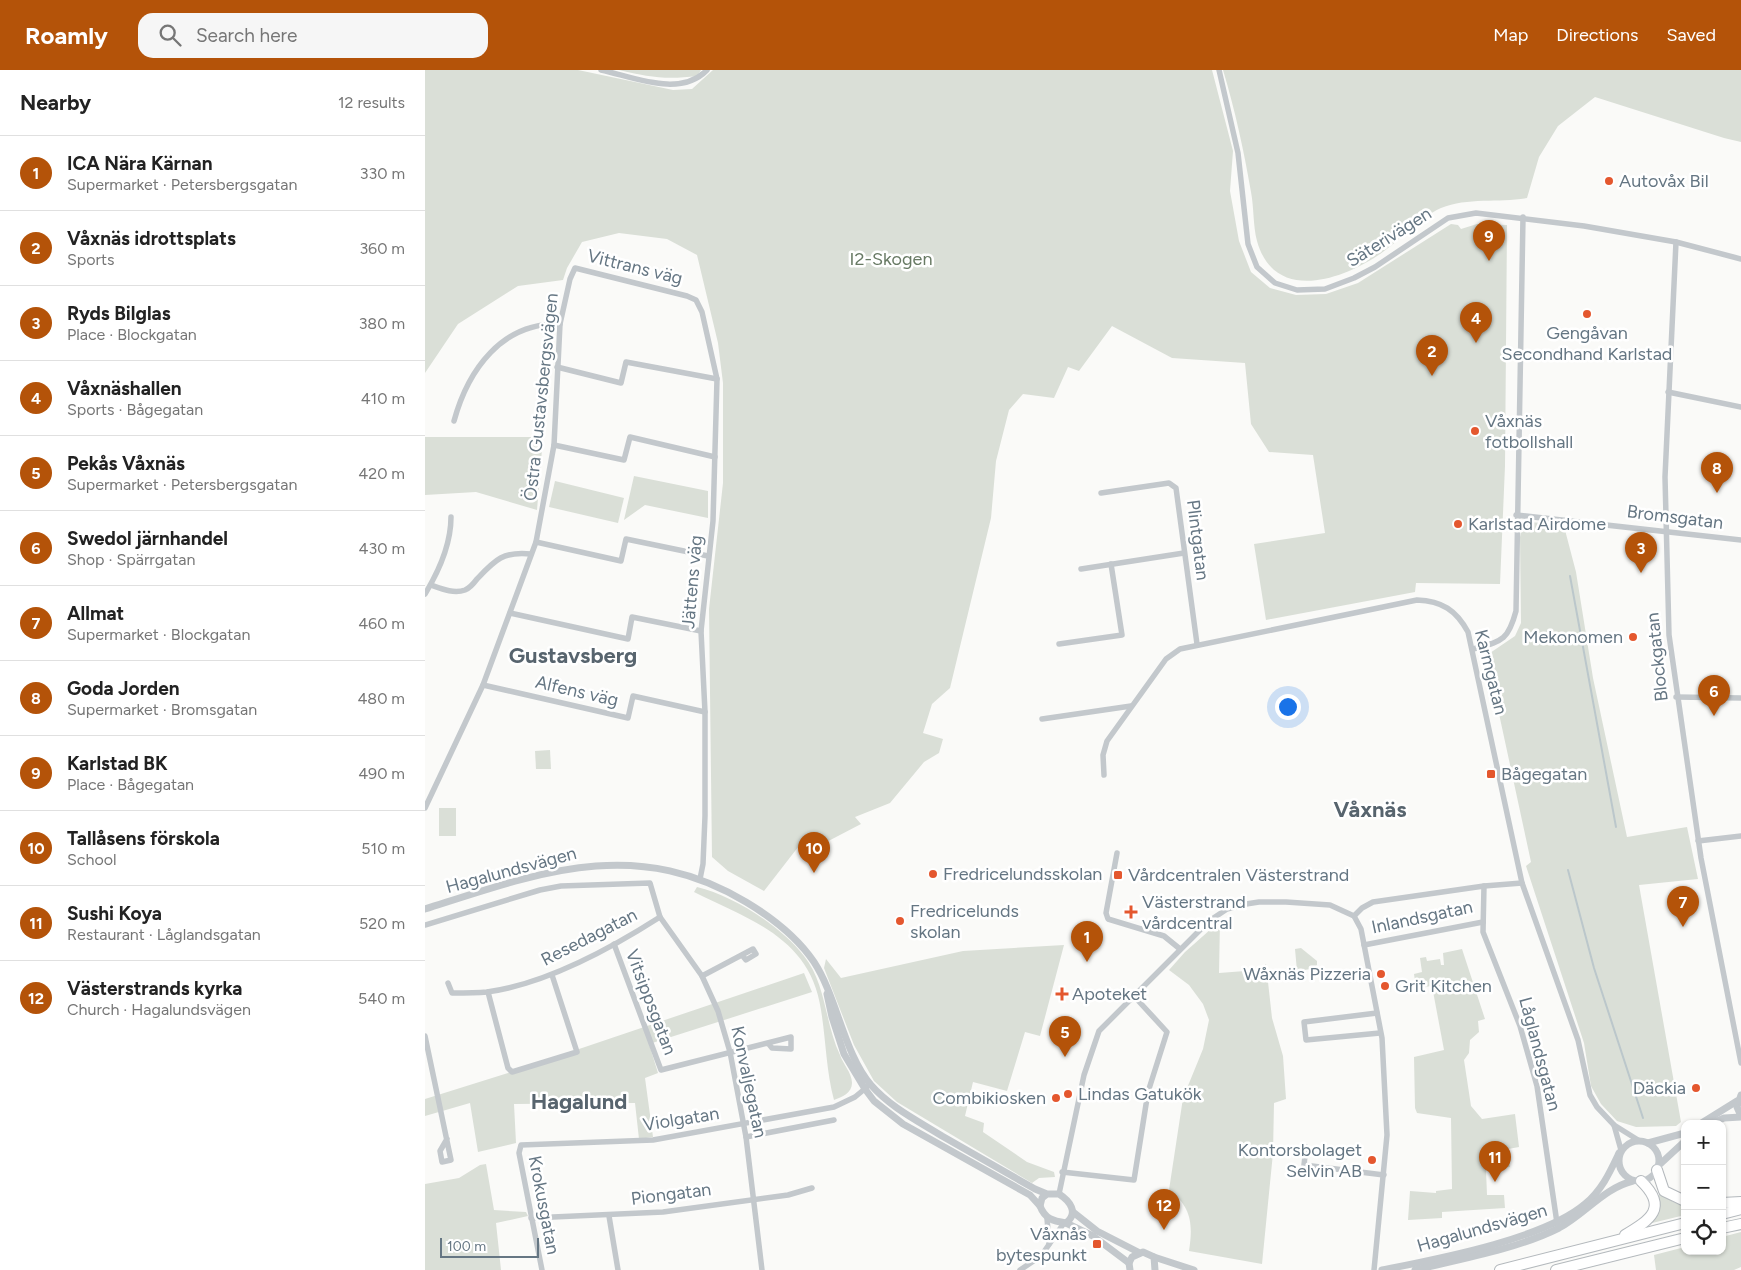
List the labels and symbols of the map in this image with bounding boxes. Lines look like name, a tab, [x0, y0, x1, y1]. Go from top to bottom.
place label: Autovåx Bil	[1619, 170, 1709, 192]
marker: Autovåx Bil	[1603, 175, 1615, 187]
street label: Säterivägen	[1342, 202, 1436, 272]
pin: 9	[1473, 220, 1505, 261]
street label: Vittrans väg	[585, 245, 685, 289]
park label: I2-Skogen	[850, 248, 932, 270]
street label: Östra Gustavsbergsvägen	[519, 292, 563, 502]
pin: 4	[1460, 302, 1492, 343]
marker: Gengåvan Secondhand Karlstad	[1581, 308, 1593, 320]
place label: Gengåvan Secondhand Karlstad	[1502, 322, 1672, 365]
pin: 2	[1416, 335, 1448, 376]
place label: Våxnäs fotbollshall	[1485, 410, 1573, 453]
marker: Våxnäs fotbollshall	[1469, 425, 1481, 437]
pin: 8	[1701, 452, 1733, 493]
street label: Plintgatan	[1182, 498, 1214, 582]
street label: Bromsgatan	[1626, 500, 1724, 534]
place label: Karlstad Airdome	[1468, 513, 1606, 535]
marker: Karlstad Airdome	[1452, 518, 1464, 530]
pin: 3	[1625, 532, 1657, 573]
street label: Jättens väg	[677, 534, 707, 630]
street label: Blockgatan	[1641, 611, 1673, 703]
place label: Mekonomen	[1523, 626, 1623, 648]
street label: Karmgatan	[1470, 627, 1512, 717]
marker: Mekonomen	[1627, 631, 1639, 643]
district label: Gustavsberg	[509, 642, 637, 669]
street label: Alfens väg	[533, 671, 621, 711]
pin: 6	[1698, 675, 1730, 716]
your location	[1275, 694, 1301, 720]
place label: Bågegatan	[1501, 763, 1587, 785]
marker: Bågegatan	[1485, 768, 1497, 780]
district label: Våxnäs	[1334, 796, 1406, 823]
pin: 10	[798, 832, 830, 873]
street label: Hagalundsvägen	[443, 842, 579, 898]
place label: Fredricelundsskolan	[943, 863, 1102, 885]
place label: Vårdcentralen Västerstrand	[1128, 864, 1349, 886]
marker: Fredricelundsskolan	[927, 868, 939, 880]
marker: Vårdcentralen Västerstrand	[1112, 869, 1124, 881]
pin: 7	[1667, 886, 1699, 927]
place label: Västerstrand vårdcentral	[1142, 891, 1246, 934]
street label: Inlandsgatan	[1369, 896, 1475, 938]
place label: Fredricelunds skolan	[910, 900, 1019, 943]
street label: Resedagatan	[537, 903, 641, 971]
marker: Västerstrand vårdcentral	[1124, 905, 1138, 919]
marker: Fredricelunds skolan	[894, 915, 906, 927]
pin: 1	[1071, 921, 1103, 962]
street label: Vitsippsgatan	[621, 946, 681, 1058]
place label: Wåxnäs Pizzeria	[1243, 963, 1371, 985]
marker: Wåxnäs Pizzeria	[1375, 968, 1387, 980]
place label: Grit Kitchen	[1395, 975, 1492, 997]
marker: Grit Kitchen	[1379, 980, 1391, 992]
place label: Apoteket	[1072, 983, 1147, 1005]
marker: Apoteket	[1056, 988, 1068, 1000]
street label: Låglandsgatan	[1514, 995, 1566, 1113]
pin: 5	[1049, 1016, 1081, 1057]
street label: Konvaljegatan	[726, 1024, 772, 1140]
place label: Däckia	[1633, 1077, 1686, 1099]
marker: Däckia	[1690, 1082, 1702, 1094]
place label: Lindas Gatukök	[1078, 1083, 1202, 1105]
place label: Combikiosken	[932, 1087, 1046, 1109]
district label: Hagalund	[531, 1088, 627, 1115]
marker: Lindas Gatukök	[1062, 1088, 1074, 1100]
marker: Combikiosken	[1050, 1092, 1062, 1104]
street label: Violgatan	[641, 1102, 721, 1136]
place label: Kontorsbolaget Selvin AB	[1238, 1139, 1362, 1182]
pin: 11	[1479, 1141, 1511, 1182]
street label: Krokusgatan	[524, 1154, 564, 1256]
marker: Kontorsbolaget Selvin AB	[1366, 1154, 1378, 1166]
street label: Piongatan	[630, 1178, 712, 1210]
pin: 12	[1148, 1189, 1180, 1230]
street label: Hagalundsvägen	[1414, 1199, 1550, 1257]
place label: Våxnås bytespunkt	[996, 1223, 1087, 1266]
scale bar	[440, 1235, 539, 1258]
marker: Våxnås bytespunkt	[1091, 1238, 1103, 1250]

